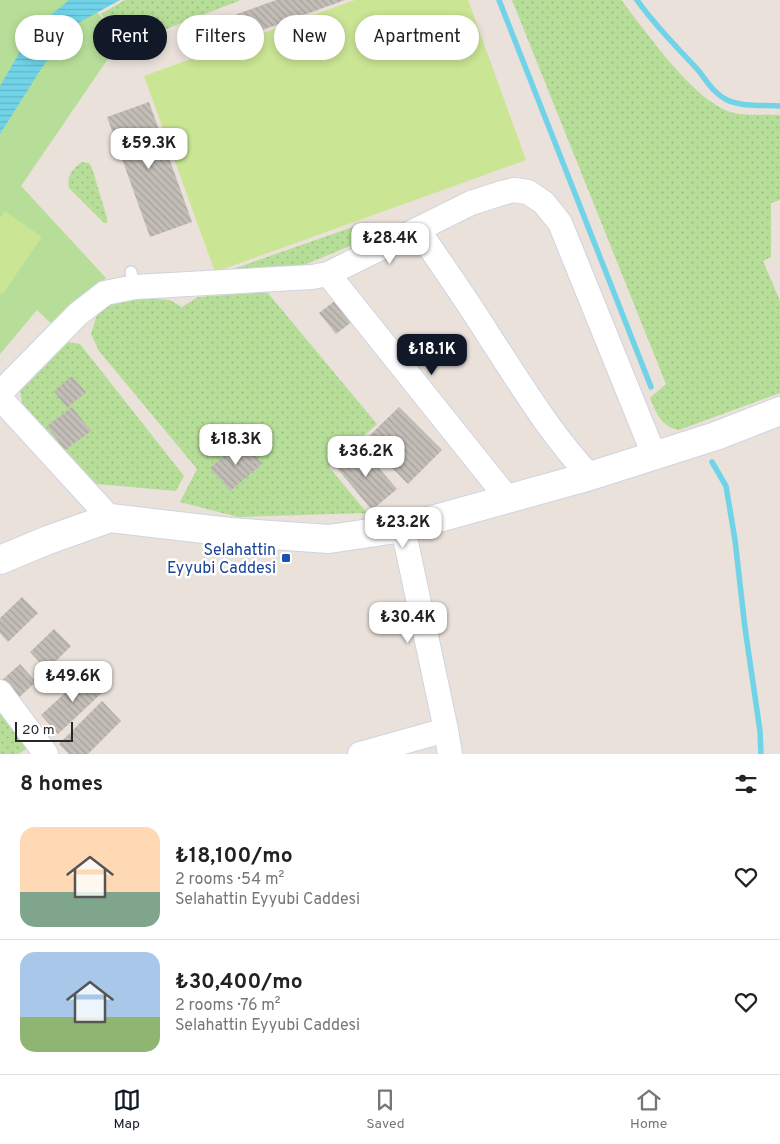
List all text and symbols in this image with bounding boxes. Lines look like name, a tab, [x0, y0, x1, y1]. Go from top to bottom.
chip: Buy	[15, 15, 83, 60]
chip: Rent	[93, 15, 167, 60]
chip: Filters	[177, 15, 264, 60]
chip: New	[274, 15, 345, 60]
chip: Apartment	[355, 15, 479, 60]
pin: ₺59.3K	[108, 128, 190, 170]
text: ₺59.3K	[122, 134, 176, 154]
pin: ₺28.4K	[349, 222, 431, 265]
text: ₺28.4K	[362, 229, 418, 249]
pin: ₺18.1K	[391, 334, 473, 376]
text: ₺18.1K	[408, 340, 456, 360]
pin: ₺18.3K	[195, 424, 277, 466]
text: ₺18.3K	[210, 430, 262, 450]
pin: ₺36.2K	[325, 436, 407, 478]
text: ₺36.2K	[339, 442, 393, 462]
pin: ₺23.2K	[362, 506, 444, 549]
text: ₺23.2K	[376, 513, 430, 533]
place label: Selahattin Eyyubi Caddesi	[167, 541, 276, 579]
marker: Selahattin Eyyubi Caddesi	[280, 552, 292, 564]
pin: ₺30.4K	[367, 602, 449, 644]
text: ₺30.4K	[380, 608, 436, 628]
pin: ₺49.6K	[32, 660, 114, 703]
text: ₺49.6K	[45, 667, 101, 687]
scale bar	[15, 719, 72, 742]
text: 20 m	[22, 722, 55, 739]
icon: filters	[732, 770, 760, 798]
text: 8 homes	[20, 771, 103, 798]
text: ₺18,100/mo	[175, 843, 293, 870]
icon: home	[60, 847, 120, 907]
icon: heart	[732, 863, 760, 891]
text: 2 rooms · 54 m²	[175, 870, 284, 890]
text: Selahattin Eyyubi Caddesi	[175, 890, 360, 910]
text: ₺30,400/mo	[175, 969, 303, 996]
icon: home	[60, 972, 120, 1032]
icon: heart	[732, 988, 760, 1016]
text: 2 rooms · 76 m²	[175, 996, 281, 1016]
text: Selahattin Eyyubi Caddesi	[175, 1016, 360, 1036]
tab: Map	[113, 1086, 141, 1133]
tab: Saved	[366, 1086, 405, 1133]
tab: Home	[630, 1086, 667, 1133]

